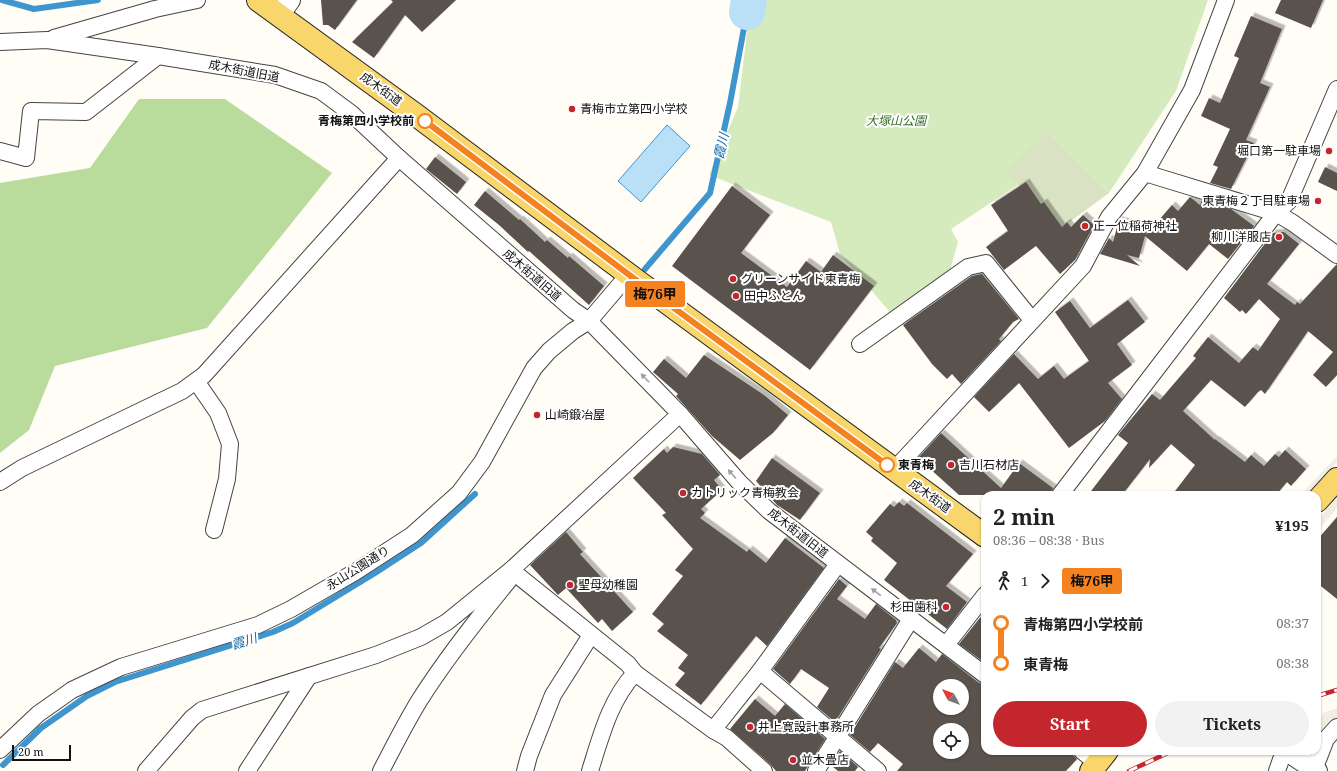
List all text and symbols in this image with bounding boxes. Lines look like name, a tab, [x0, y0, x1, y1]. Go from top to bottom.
street label: 成木街道旧道	[207, 55, 281, 86]
street label: 成木街道	[357, 68, 406, 110]
place label: 青梅市立第四小学校	[580, 100, 688, 117]
marker: 青梅市立第四小学校	[567, 104, 577, 114]
place label: 青梅第四小学校前	[318, 112, 414, 129]
park label: 大塚山公園	[866, 112, 928, 129]
marker: 青梅第四小学校前	[417, 113, 433, 129]
water label: 霞川	[709, 129, 733, 161]
place label: 堀口第一駐車場	[1237, 142, 1321, 159]
marker: 堀口第一駐車場	[1324, 146, 1334, 156]
place label: 東青梅２丁目駐車場	[1202, 192, 1310, 209]
marker: 東青梅２丁目駐車場	[1313, 196, 1323, 206]
place label: 正一位稲荷神社	[1093, 217, 1177, 234]
marker: 正一位稲荷神社	[1080, 221, 1090, 231]
place label: 柳川洋服店	[1211, 228, 1271, 245]
marker: 柳川洋服店	[1274, 232, 1284, 242]
street label: 成木街道旧道	[500, 245, 565, 305]
place label: グリーンサイド東青梅	[741, 270, 860, 287]
marker: グリーンサイド東青梅	[728, 274, 738, 284]
line badge: 梅76甲	[627, 281, 683, 307]
text: 梅76甲	[633, 284, 677, 303]
place label: 田中ふとん	[744, 287, 804, 304]
marker: 田中ふとん	[731, 291, 741, 301]
one-way arrow	[640, 373, 650, 383]
place label: 山崎鍛冶屋	[545, 406, 605, 423]
marker: 山崎鍛冶屋	[532, 410, 542, 420]
place label: 東青梅	[898, 456, 934, 473]
place label: 吉川石材店	[959, 456, 1019, 473]
marker: 東青梅	[879, 457, 895, 473]
marker: 吉川石材店	[946, 460, 956, 470]
one-way arrow	[728, 469, 737, 480]
street label: 成木街道	[906, 475, 955, 517]
place label: カトリック青梅教会	[691, 484, 799, 501]
marker: カトリック青梅教会	[678, 488, 688, 498]
text: 2 min	[993, 501, 1055, 531]
street label: 成木街道旧道	[765, 504, 832, 561]
text: ¥195	[1275, 515, 1309, 535]
text: 08:36 – 08:38 · Bus	[993, 531, 1104, 549]
street label: 永山公園通り	[323, 541, 393, 594]
icon: walk	[993, 570, 1015, 592]
icon: forward	[1034, 570, 1056, 592]
text: 梅76甲	[1070, 571, 1114, 590]
text: 1	[1021, 572, 1028, 590]
place label: 聖母幼稚園	[578, 576, 638, 593]
marker: 聖母幼稚園	[565, 580, 575, 590]
one-way arrow	[870, 588, 881, 597]
place label: 杉田歯科	[890, 598, 938, 615]
marker: 杉田歯科	[941, 602, 951, 612]
text: 青梅第四小学校前	[1023, 614, 1143, 634]
text: 08:37	[1276, 614, 1309, 632]
water label: 霞川	[229, 628, 261, 654]
text: 東青梅	[1023, 654, 1068, 674]
text: 08:38	[1276, 654, 1309, 672]
north arrow	[933, 679, 969, 715]
map controls	[933, 679, 969, 759]
button: Start	[993, 701, 1147, 747]
button: Tickets	[1155, 701, 1309, 747]
place label: 井上寛設計事務所	[758, 718, 854, 735]
marker: 井上寛設計事務所	[745, 722, 755, 732]
button: locate	[933, 723, 969, 759]
scale bar	[12, 743, 71, 762]
text: 20 m	[18, 744, 44, 759]
place label: 並木畳店	[801, 751, 849, 768]
marker: 並木畳店	[788, 755, 798, 765]

